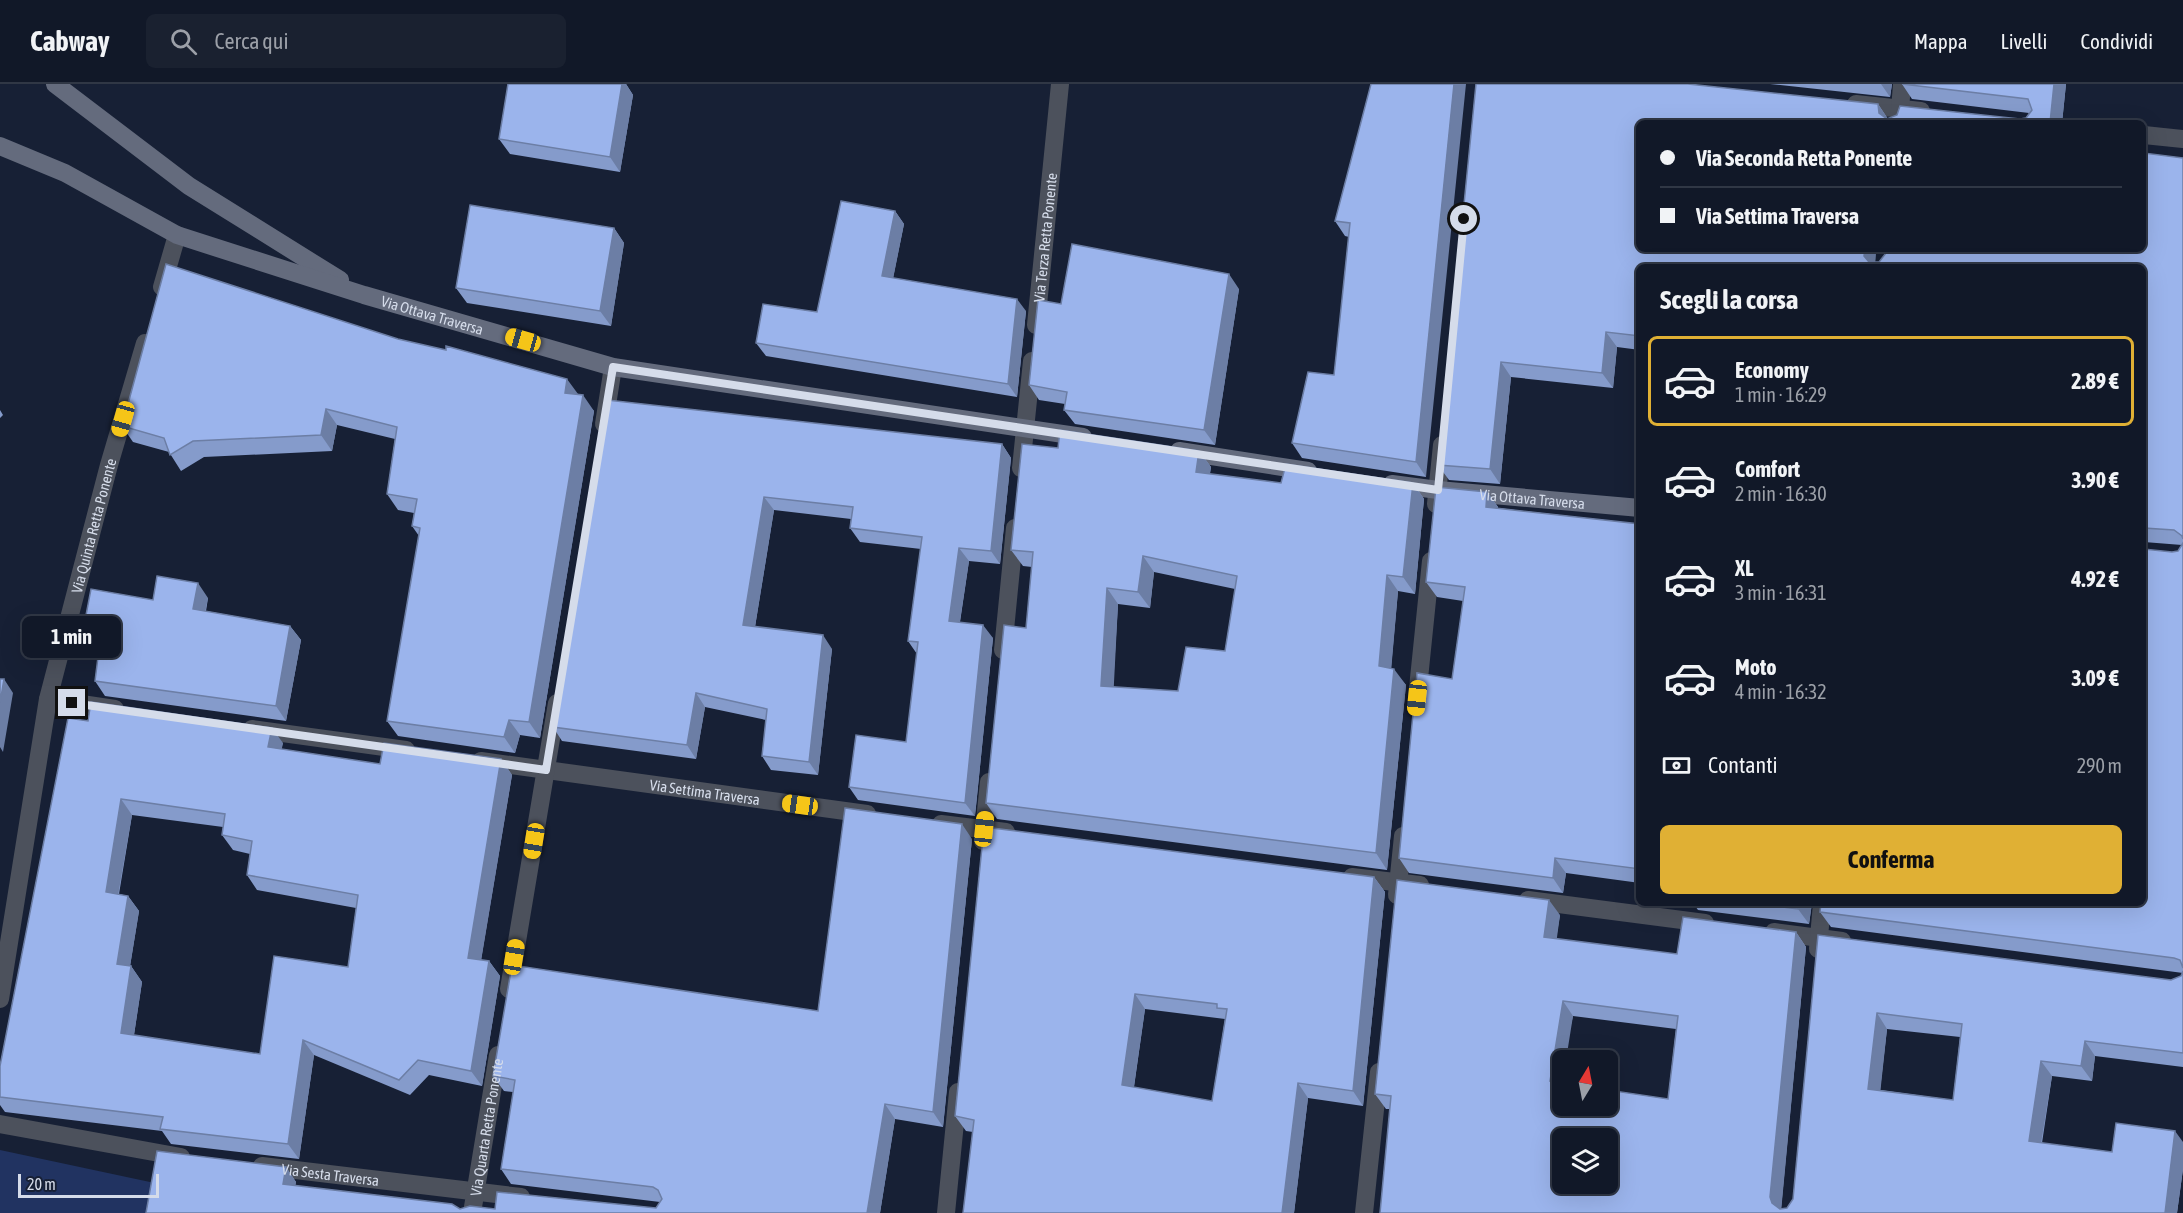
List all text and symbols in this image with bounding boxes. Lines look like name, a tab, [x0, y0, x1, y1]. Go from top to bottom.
search box	[146, 14, 566, 68]
text: Cabway	[30, 25, 110, 57]
icon: search	[167, 25, 200, 58]
text: Cerca qui	[215, 28, 289, 54]
text: Mappa	[1914, 29, 1968, 53]
text: Livelli	[2001, 29, 2047, 53]
text: Condividi	[2080, 29, 2153, 53]
text: Via Seconda Retta Ponente	[1696, 145, 1912, 171]
street label: Via Terza Retta Ponente	[1030, 172, 1060, 303]
text: Via Settima Traversa	[1696, 203, 1859, 229]
route start	[1450, 205, 1477, 232]
text: Scegli la corsa	[1660, 284, 1798, 315]
street label: Via Ottava Traversa	[379, 292, 486, 338]
car	[503, 326, 543, 354]
icon: car	[1663, 354, 1717, 408]
text: Economy	[1735, 357, 1809, 383]
text: 2.89 €	[2071, 368, 2119, 394]
text: 1 min · 16:29	[1735, 383, 1827, 406]
car	[109, 399, 137, 439]
icon: car	[1663, 453, 1717, 507]
street label: Via Quinta Retta Ponente	[67, 456, 119, 595]
text: Comfort	[1735, 456, 1800, 482]
text: 3.90 €	[2071, 467, 2119, 493]
text: 2 min · 16:30	[1735, 482, 1827, 505]
street label: Via Ottava Traversa	[1479, 485, 1586, 512]
icon: car	[1663, 552, 1717, 606]
text: XL	[1735, 555, 1753, 581]
text: 4.92 €	[2071, 566, 2119, 592]
text: 3 min · 16:31	[1735, 581, 1827, 604]
callout: 1 min	[22, 616, 122, 658]
text: 1 min	[51, 625, 92, 648]
icon: car	[1663, 651, 1717, 705]
text: Moto	[1735, 654, 1777, 680]
text: 3.09 €	[2071, 665, 2119, 691]
car	[1406, 679, 1428, 717]
text: 4 min · 16:32	[1735, 680, 1827, 703]
route end	[58, 689, 85, 716]
icon: cash	[1660, 749, 1693, 782]
text: Contanti	[1708, 752, 1778, 778]
text: 290 m	[2077, 754, 2122, 777]
street label: Via Settima Traversa	[649, 776, 761, 808]
car	[781, 794, 819, 816]
car	[973, 810, 995, 848]
car	[522, 822, 546, 860]
button: Conferma	[1660, 825, 2122, 894]
car	[502, 938, 526, 976]
north arrow	[1552, 1050, 1618, 1116]
map controls	[1552, 1050, 1618, 1194]
street label: Via Quarta Retta Ponente	[466, 1057, 506, 1197]
button: layers	[1552, 1128, 1618, 1194]
street label: Via Sesta Traversa	[281, 1160, 380, 1188]
scale bar	[18, 1171, 159, 1198]
text: 20 m	[27, 1175, 56, 1193]

